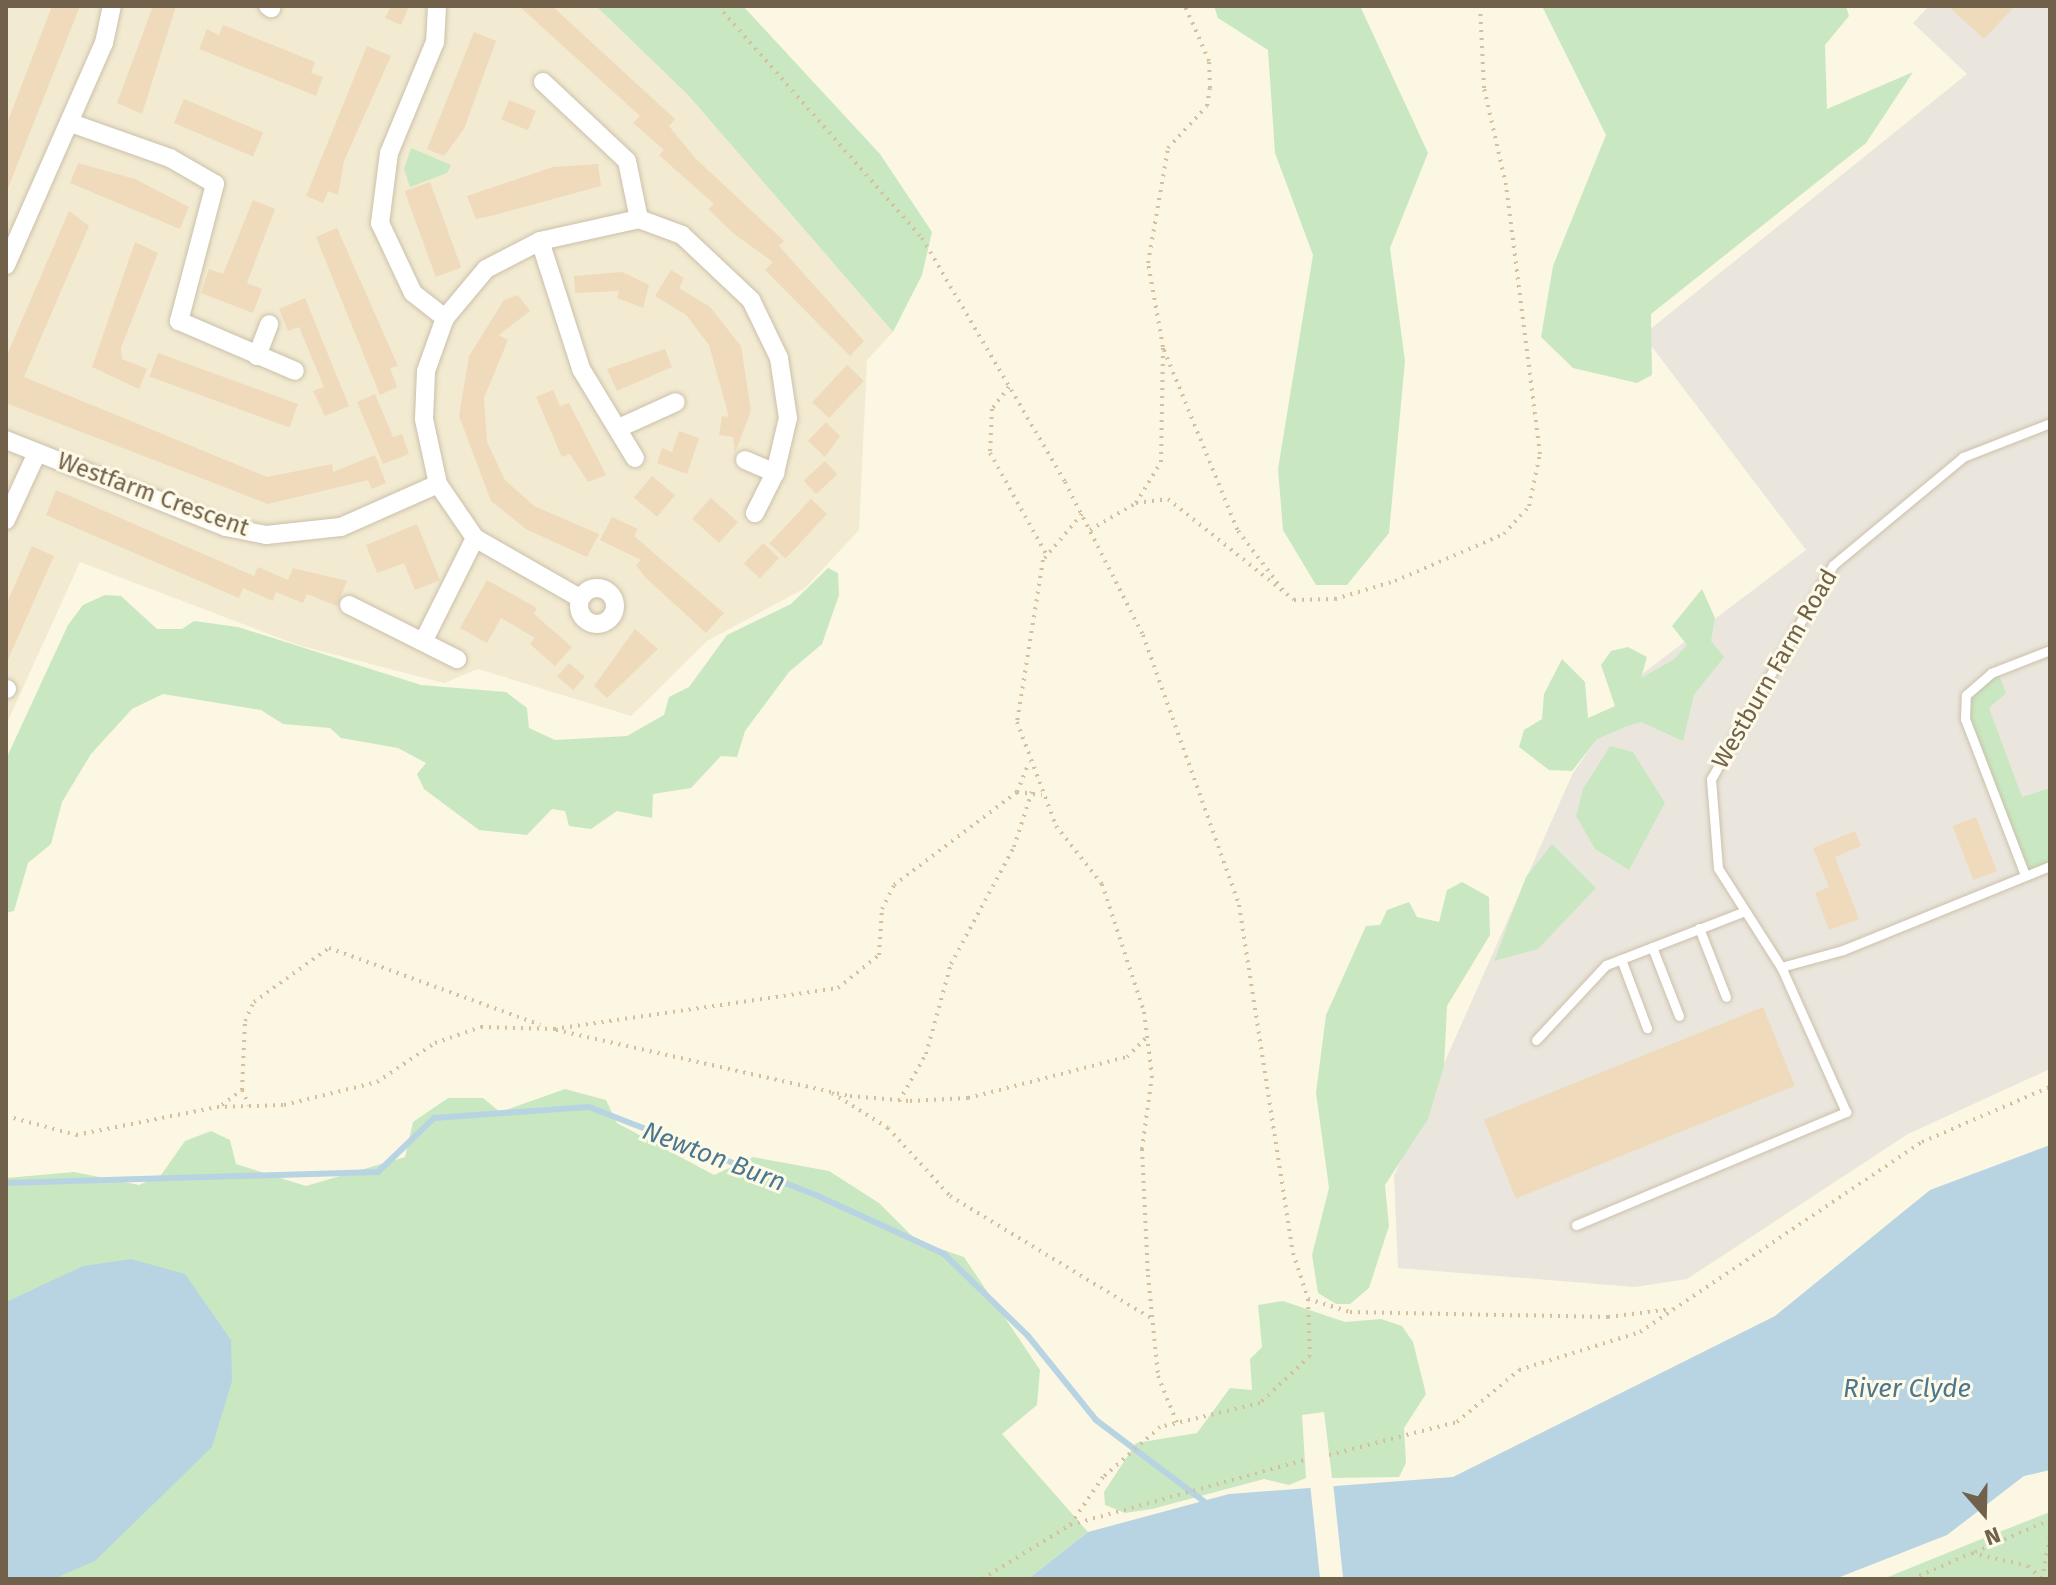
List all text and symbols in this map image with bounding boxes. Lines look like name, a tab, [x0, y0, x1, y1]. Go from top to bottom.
street label: Westfarm Crescent	[53, 447, 253, 543]
street label: Westburn Farm Road	[1706, 564, 1844, 774]
water label: Newton Burn	[638, 1115, 790, 1199]
water label: River Clyde	[1843, 1373, 1971, 1405]
north arrow	[1944, 1473, 2024, 1553]
text: N	[1981, 1521, 2004, 1551]

